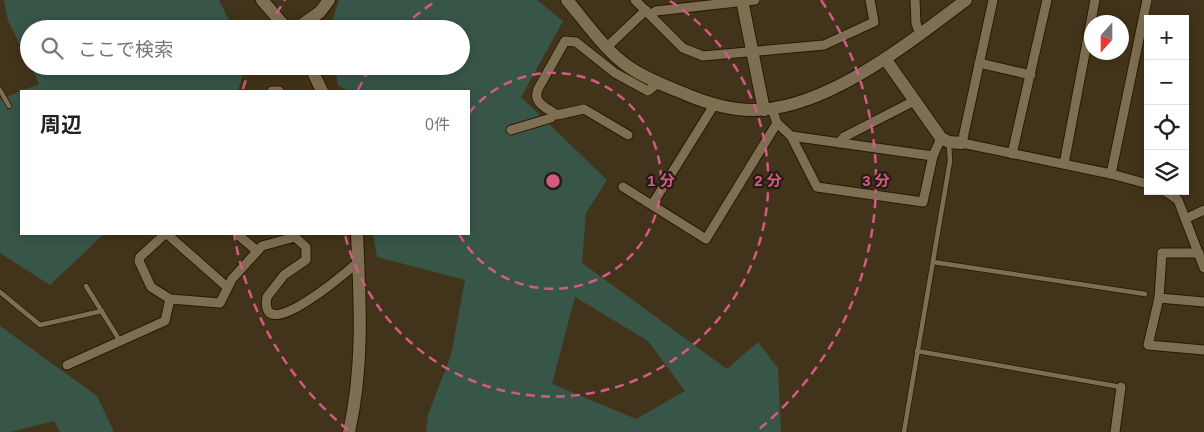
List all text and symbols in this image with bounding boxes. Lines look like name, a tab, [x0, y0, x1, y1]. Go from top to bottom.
north arrow	[1084, 15, 1129, 60]
map controls	[1144, 15, 1189, 195]
button: +	[1144, 15, 1189, 60]
search box	[20, 20, 470, 75]
icon: search	[38, 34, 66, 62]
text: ここで検索	[78, 39, 173, 60]
button: −	[1144, 60, 1189, 105]
button: locate	[1144, 105, 1189, 150]
text: 周辺	[40, 113, 82, 136]
text: 0件	[425, 116, 450, 133]
button: layers	[1144, 150, 1189, 195]
centre of rings	[544, 172, 562, 190]
text: 1 分	[647, 172, 675, 189]
text: 2 分	[754, 172, 782, 189]
text: 3 分	[862, 172, 890, 189]

